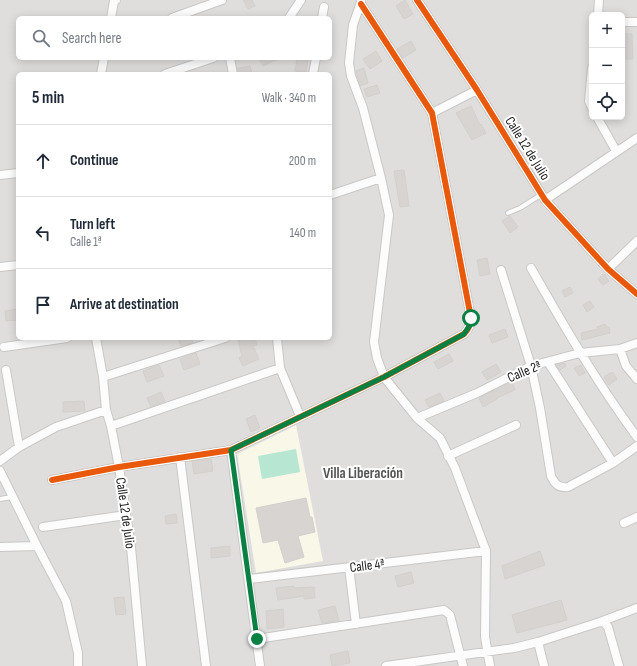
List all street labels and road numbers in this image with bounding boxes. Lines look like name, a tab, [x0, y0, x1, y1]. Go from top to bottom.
street label: Calle 12 de Julio	[501, 113, 554, 183]
street label: Calle 2ª	[505, 357, 544, 386]
street label: Calle 12 de Julio	[112, 476, 139, 550]
street label: Calle 4ª	[349, 555, 385, 576]

